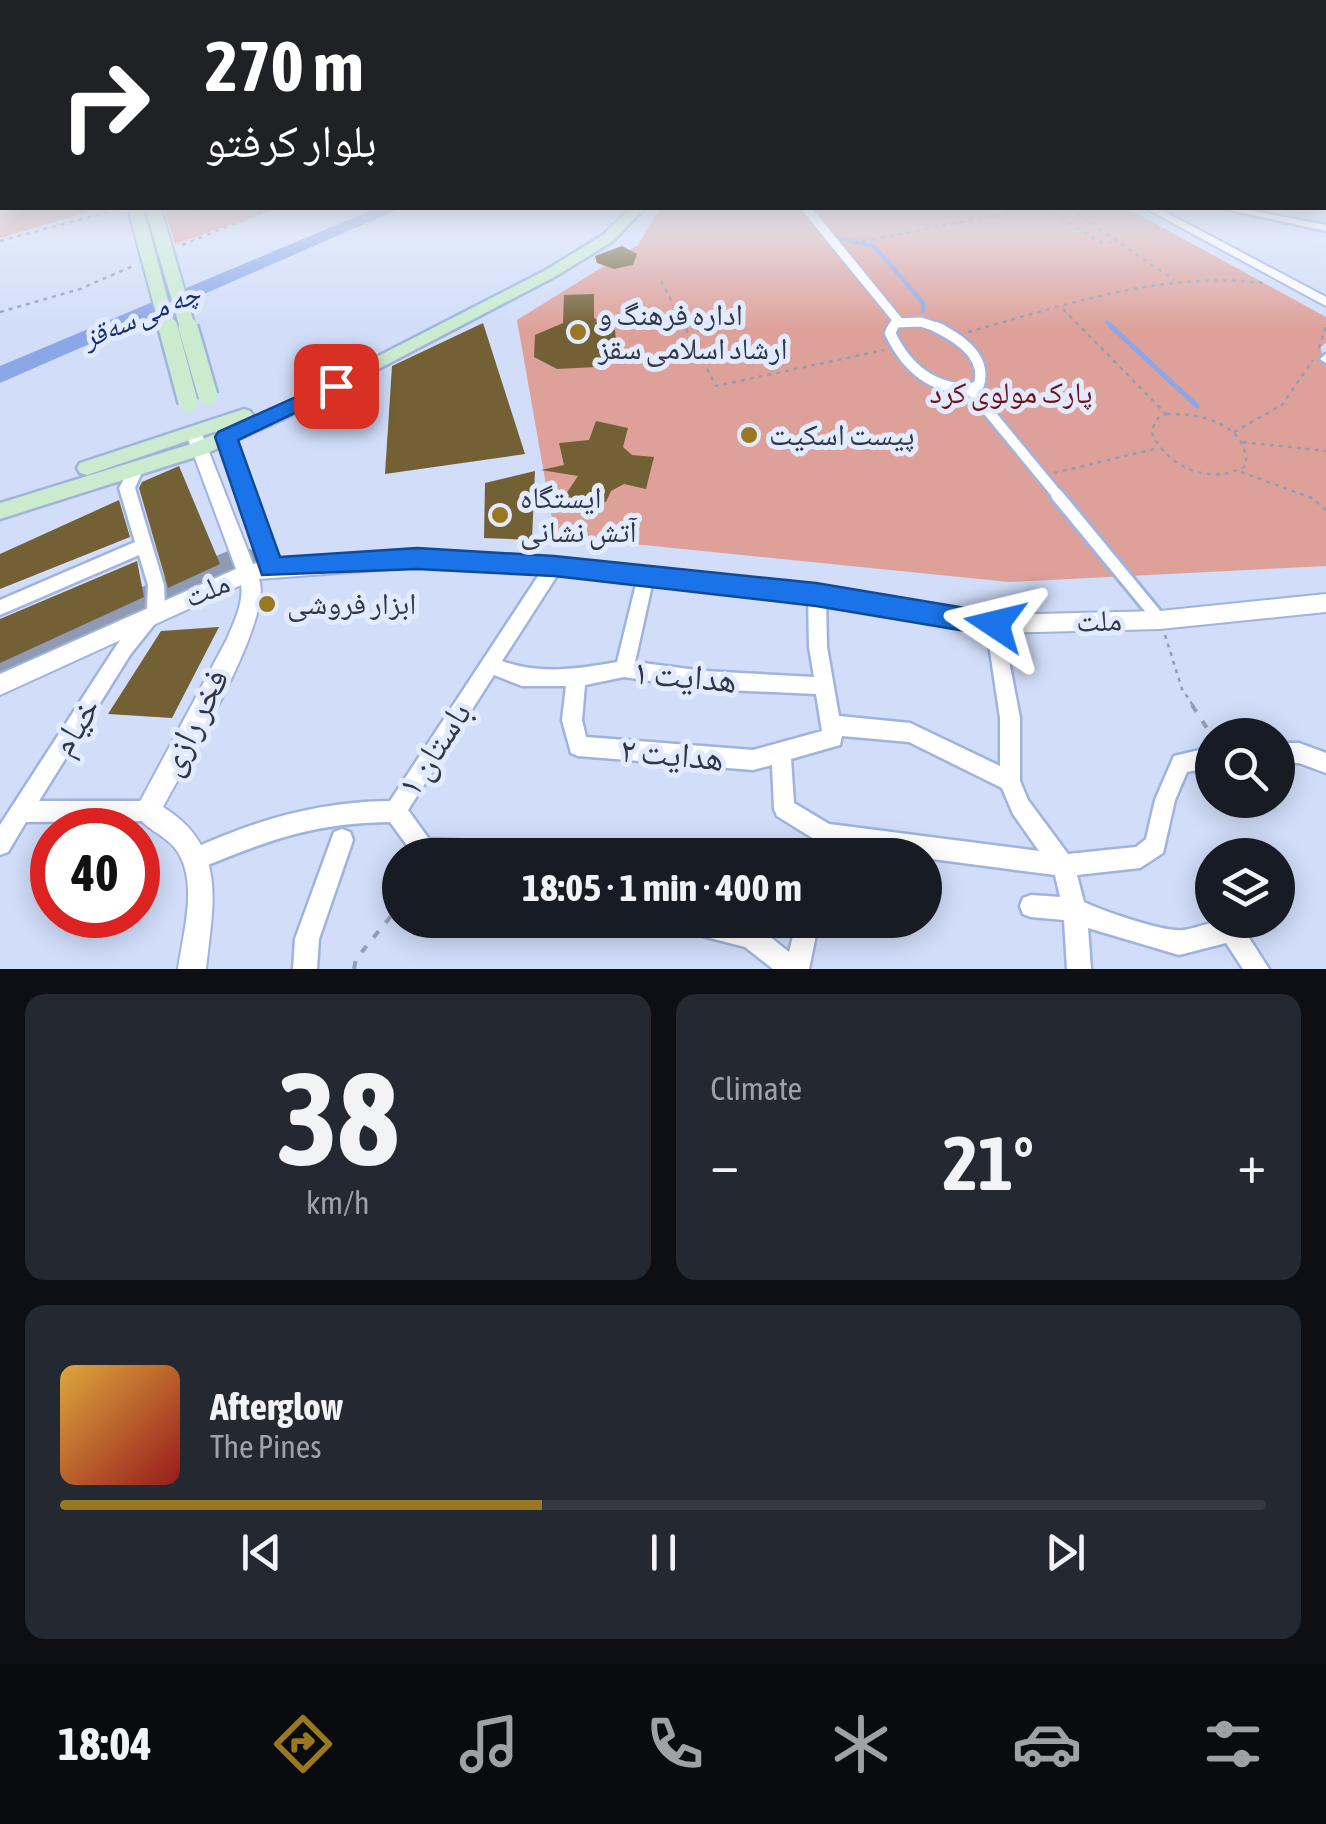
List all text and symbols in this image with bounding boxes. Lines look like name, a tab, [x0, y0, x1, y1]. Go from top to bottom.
text: 270 m	[205, 26, 364, 106]
icon: right	[40, 40, 170, 170]
text: بلوار کرفتو	[205, 115, 377, 167]
water label: چە می سەقز	[76, 276, 206, 357]
place label: اداره فرهنگ و ارشاد اسلامی سقز	[597, 297, 788, 367]
marker: اداره فرهنگ و ارشاد اسلامی سقز	[567, 321, 589, 343]
pin	[294, 344, 379, 429]
icon: arrive	[309, 359, 364, 414]
park label: پارک مولوی کرد	[930, 375, 1093, 411]
place label: پیست اسکیت	[769, 417, 915, 453]
marker: پیست اسکیت	[738, 424, 760, 446]
place label: ایستگاه آتش نشانی	[520, 480, 638, 550]
marker: ایستگاه آتش نشانی	[489, 504, 511, 526]
street label: ملت	[179, 565, 234, 614]
position arrow	[943, 572, 1047, 676]
place label: ابزار فروشی	[287, 586, 416, 622]
marker: ابزار فروشی	[256, 593, 278, 615]
street label: ملت	[1076, 602, 1122, 638]
street label: هدایت ۱	[632, 651, 739, 700]
street label: فخر رازی	[148, 662, 238, 782]
street label: خیام	[41, 689, 111, 764]
street label: باستان ۱	[388, 694, 480, 804]
map controls	[1195, 718, 1295, 938]
button: search	[1195, 718, 1295, 818]
street label: هدایت ۲	[619, 729, 726, 778]
speed limit sign: 40	[30, 808, 160, 938]
button: layers	[1195, 838, 1295, 938]
text: 18:05 · 1 min · 400 m	[522, 866, 802, 909]
text: 38	[277, 1044, 399, 1193]
text: Climate	[711, 1070, 802, 1107]
text: 21°	[943, 1120, 1034, 1206]
text: −	[711, 1132, 739, 1195]
text: +	[1237, 1132, 1266, 1195]
text: km/h	[306, 1184, 369, 1221]
text: Afterglow	[210, 1385, 343, 1428]
text: The Pines	[210, 1428, 322, 1465]
icon: previous	[234, 1525, 289, 1580]
icon: pause	[636, 1525, 691, 1580]
icon: next	[1038, 1525, 1093, 1580]
icon: directions	[268, 1709, 338, 1779]
icon: music	[454, 1709, 524, 1779]
icon: phone	[640, 1709, 710, 1779]
icon: climate	[826, 1709, 896, 1779]
icon: car	[1012, 1709, 1082, 1779]
icon: filters	[1198, 1709, 1268, 1779]
text: 18:04	[58, 1718, 152, 1770]

